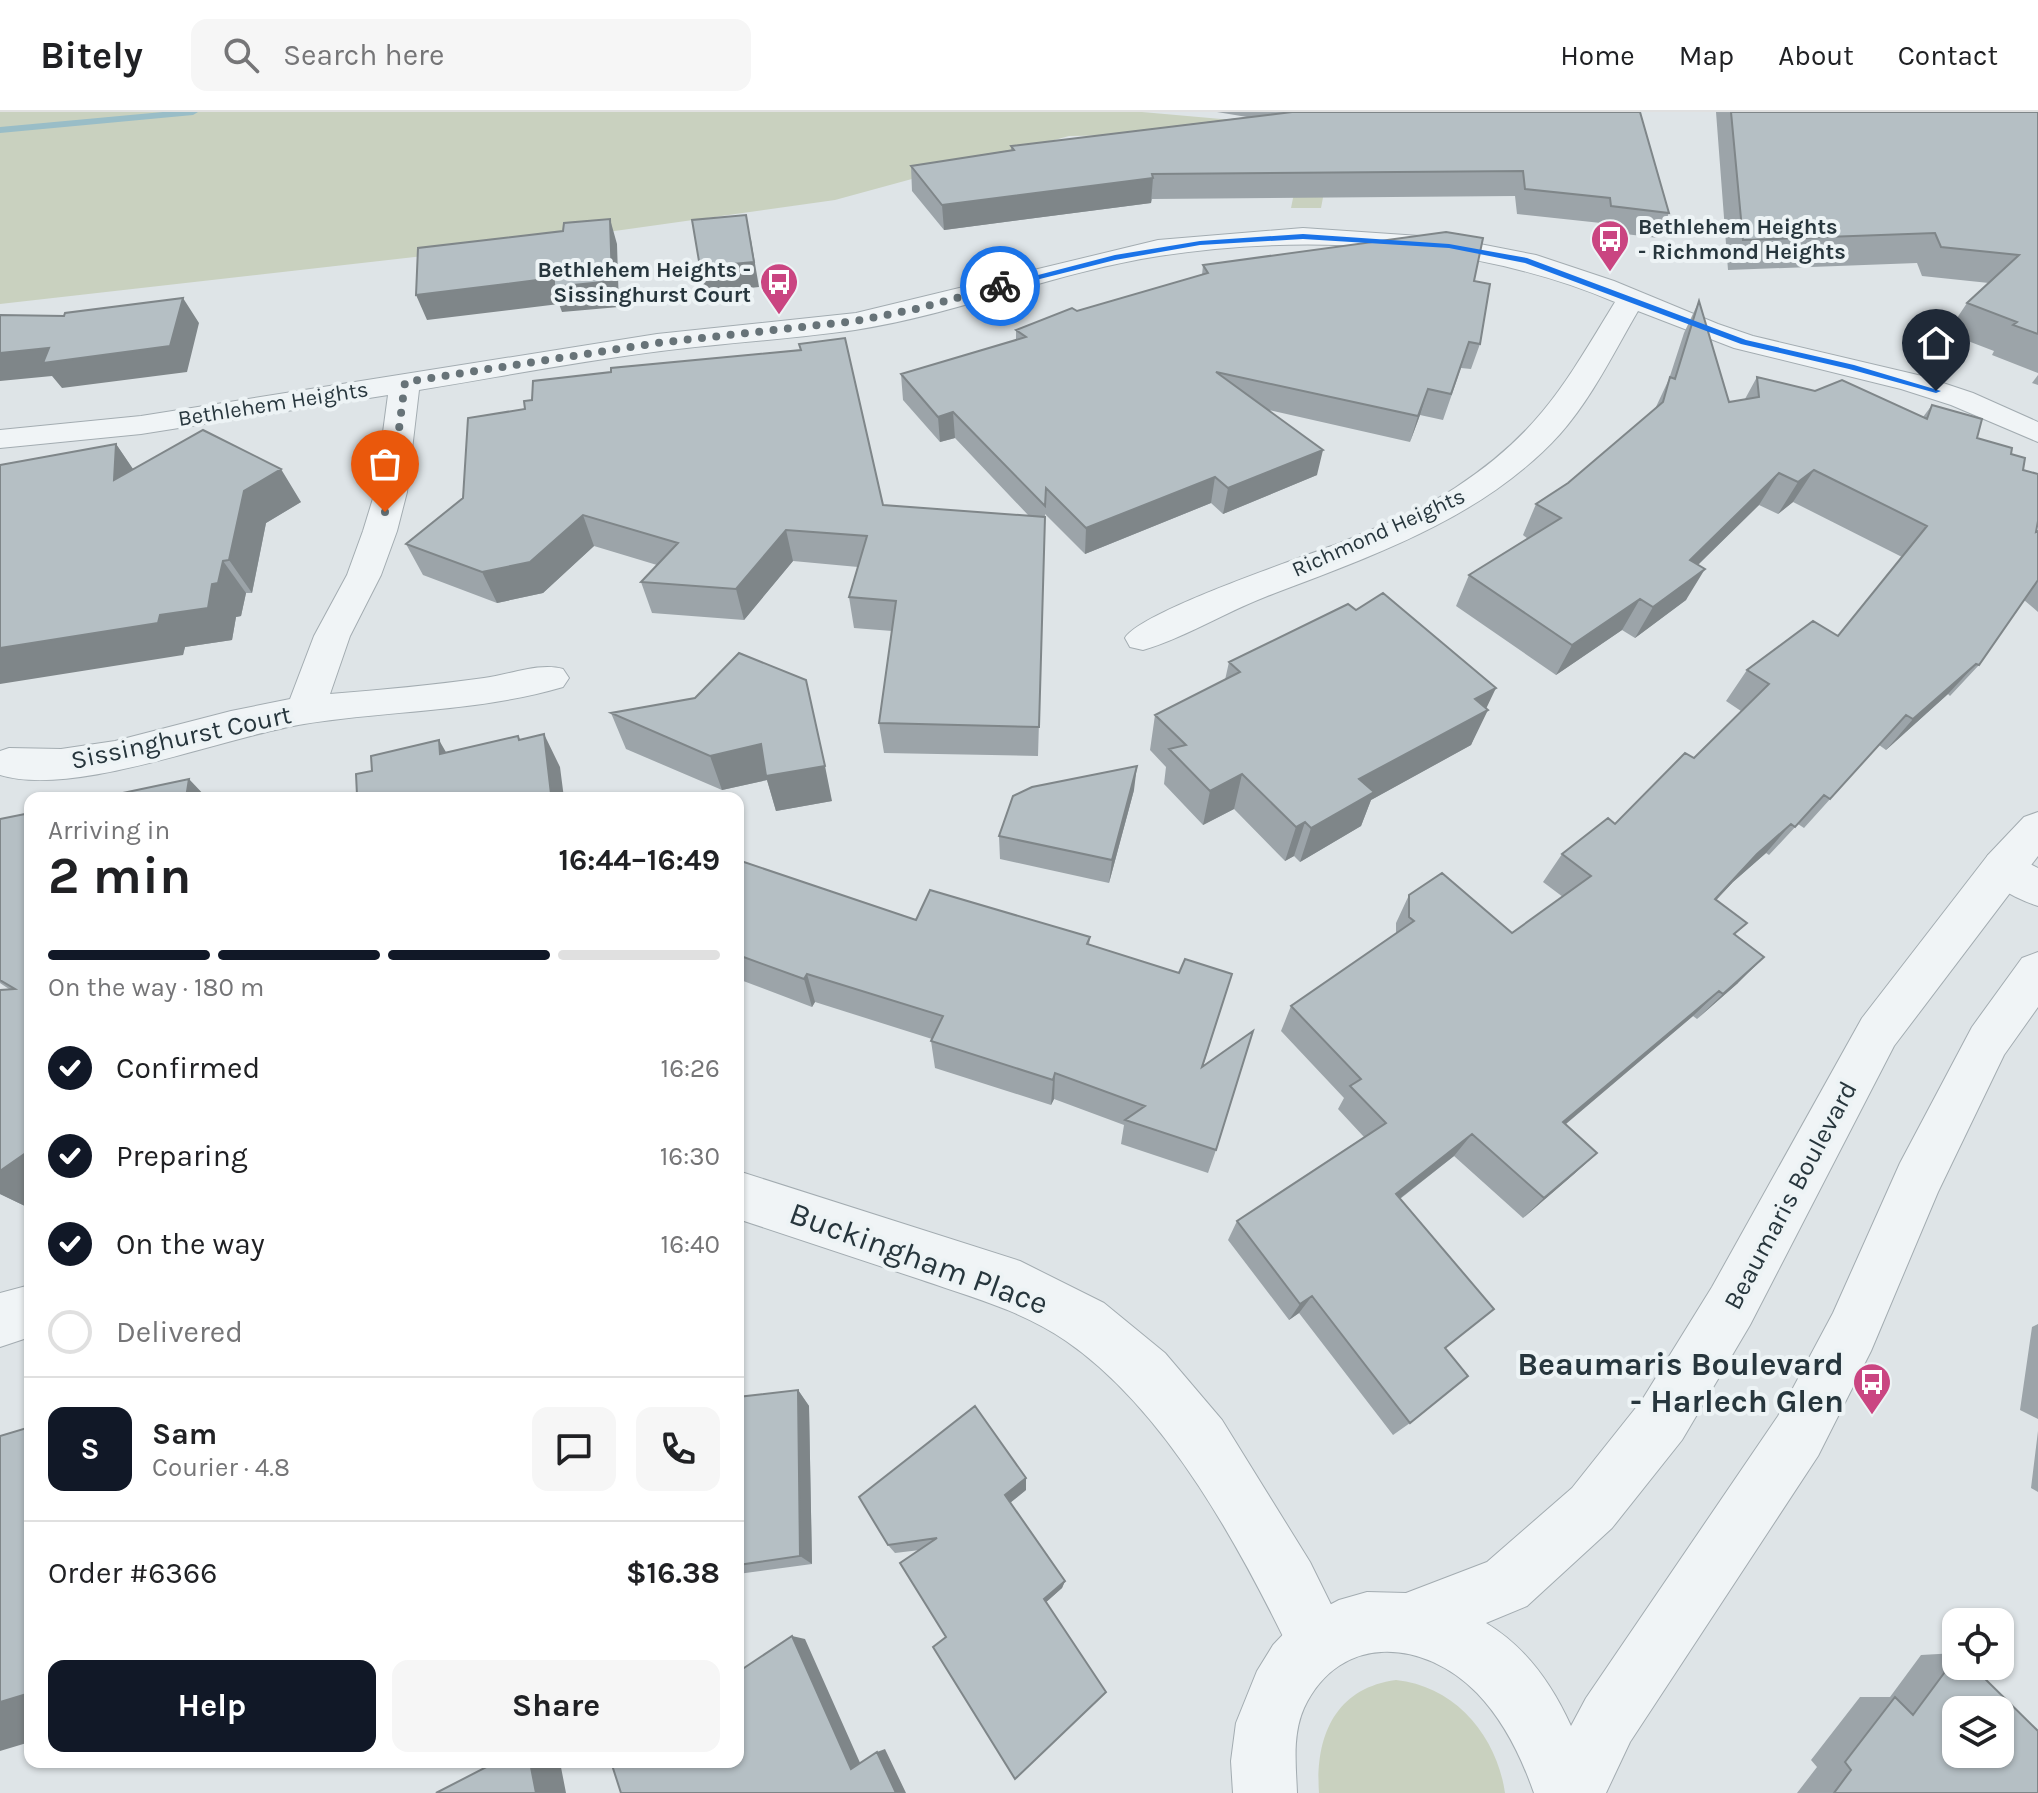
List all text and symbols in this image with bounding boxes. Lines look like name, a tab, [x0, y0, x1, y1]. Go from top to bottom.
search box	[191, 19, 751, 91]
text: Bitely	[40, 33, 143, 78]
icon: search	[219, 33, 263, 77]
text: Search here	[283, 37, 444, 73]
text: Home	[1560, 39, 1635, 72]
text: Map	[1679, 39, 1734, 72]
text: About	[1778, 39, 1854, 72]
text: Contact	[1898, 39, 1998, 72]
place label: Bethlehem Heights - Richmond Heights	[1638, 214, 1846, 265]
bus stop icon: Bethlehem Heights - Richmond Heights	[1589, 218, 1631, 273]
courier	[960, 246, 1040, 326]
place label: Bethlehem Heights - Sissinghurst Court	[538, 257, 751, 308]
bus stop icon: Bethlehem Heights - Sissinghurst Court	[758, 261, 800, 316]
icon: bike	[978, 264, 1022, 308]
pin	[1902, 309, 1970, 391]
icon: home	[1914, 321, 1958, 365]
street label: Bethlehem Heights	[176, 376, 370, 432]
pin	[351, 430, 419, 512]
icon: bag	[363, 442, 407, 486]
street label: Richmond Heights	[1288, 483, 1469, 583]
street label: Sissinghurst Court	[68, 699, 294, 776]
text: Arriving in	[48, 815, 170, 846]
text: 16:44–16:49	[558, 842, 720, 878]
text: 2 min	[48, 845, 191, 906]
text: On the way · 180 m	[48, 972, 264, 1003]
icon: check	[48, 1046, 92, 1090]
text: Confirmed	[116, 1050, 260, 1086]
text: 16:26	[661, 1053, 720, 1084]
street label: Beaumaris Boulevard	[1717, 1076, 1864, 1315]
icon: check	[48, 1134, 92, 1178]
text: Preparing	[116, 1138, 248, 1174]
text: 16:30	[660, 1141, 720, 1172]
street label: Buckingham Place	[785, 1194, 1053, 1322]
icon: check	[48, 1222, 92, 1266]
text: On the way	[116, 1226, 265, 1262]
text: 16:40	[661, 1229, 720, 1260]
text: Delivered	[116, 1314, 243, 1350]
place label: Beaumaris Boulevard - Harlech Glen	[1517, 1346, 1844, 1420]
bus stop icon: Beaumaris Boulevard - Harlech Glen	[1851, 1361, 1893, 1416]
button: chat	[532, 1407, 616, 1491]
button: phone	[636, 1407, 720, 1491]
text: Sam	[152, 1416, 217, 1452]
text: S	[80, 1431, 100, 1467]
text: Courier · 4.8	[152, 1452, 290, 1483]
text: Order #6366	[48, 1555, 217, 1591]
text: $16.38	[626, 1555, 720, 1591]
map controls	[1942, 1608, 2014, 1768]
button: locate	[1942, 1608, 2014, 1680]
button: Help	[48, 1660, 376, 1752]
button: Share	[392, 1660, 720, 1752]
button: layers	[1942, 1696, 2014, 1768]

